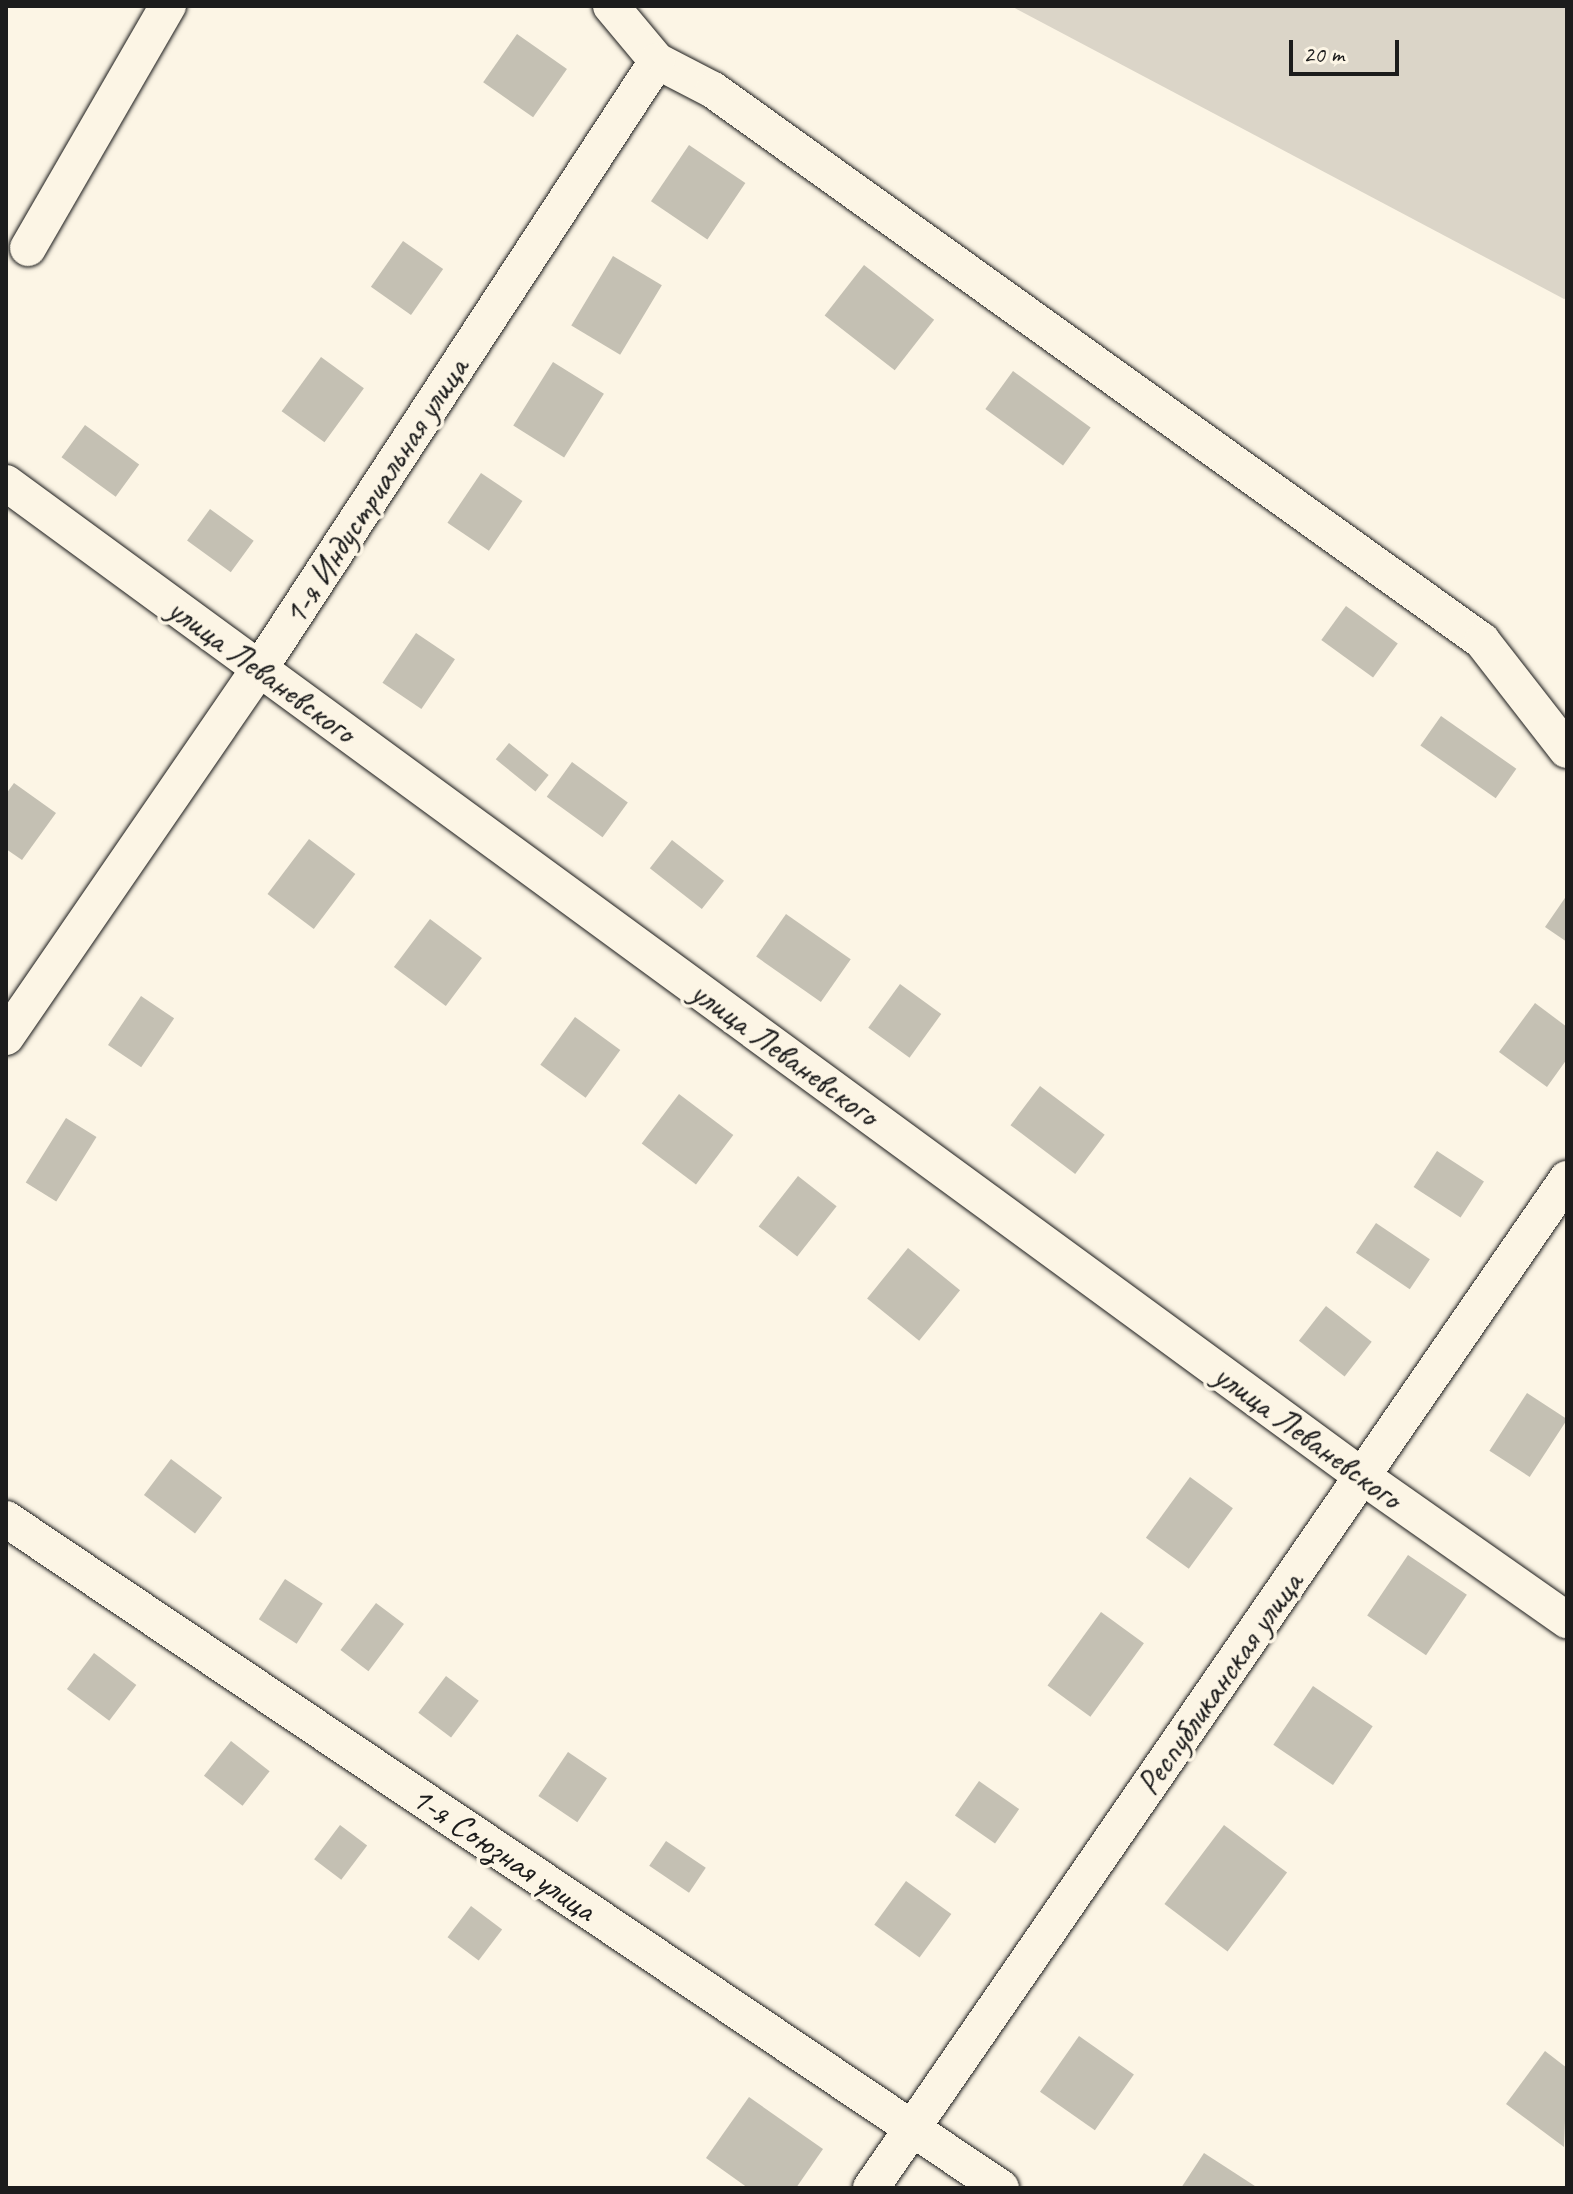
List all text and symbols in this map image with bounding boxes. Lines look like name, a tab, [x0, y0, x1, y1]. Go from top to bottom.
scale bar	[1293, 24, 1403, 74]
text: 20 m	[1303, 39, 1344, 69]
street label: 1-я Индустриальная улица	[273, 349, 477, 633]
street label: улица Леваневского	[161, 589, 363, 751]
street label: улица Леваневского	[684, 972, 886, 1134]
street label: улица Леваневского	[1207, 1355, 1409, 1517]
street label: Республиканская улица	[1127, 1564, 1311, 1802]
street label: 1-я Союзная улица	[404, 1776, 604, 1930]

